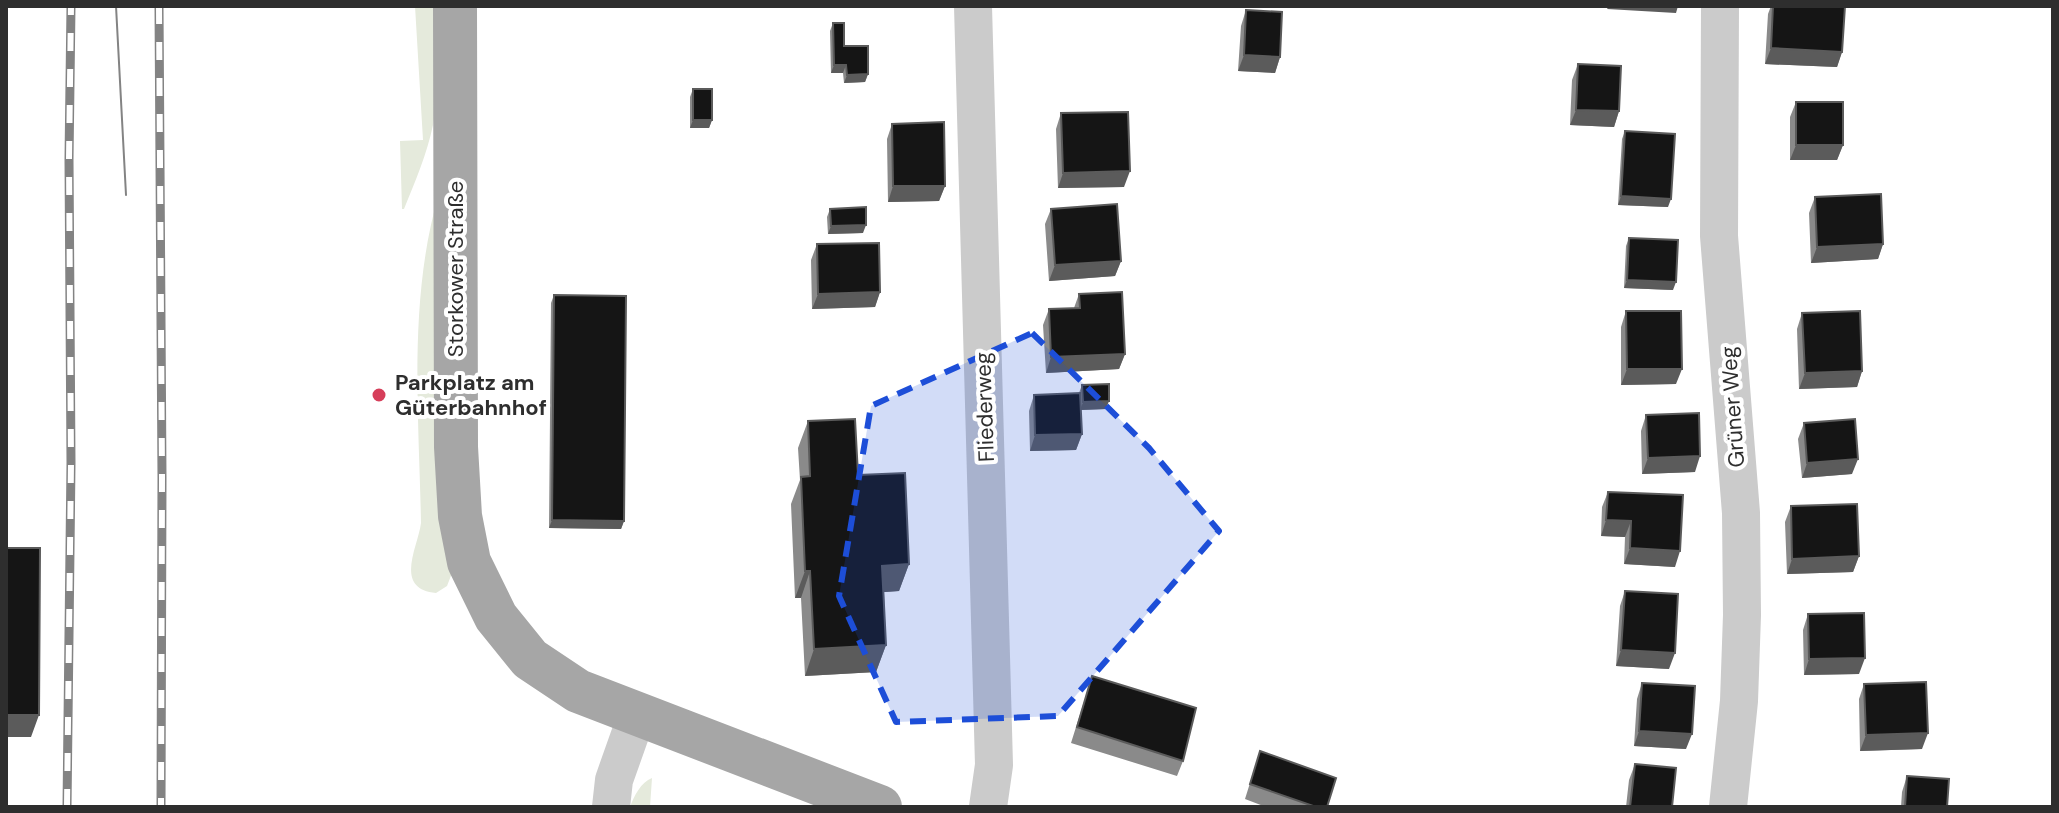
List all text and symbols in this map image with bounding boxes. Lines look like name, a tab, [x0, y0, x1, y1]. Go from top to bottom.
street label: Storkower Straße	[441, 181, 470, 357]
street label: Grüner Weg	[1714, 345, 1751, 469]
street label: Fliederweg	[968, 352, 1001, 462]
place label: Parkplatz am Güterbahnhof	[395, 368, 547, 422]
marker: Parkplatz am Güterbahnhof	[370, 386, 388, 404]

